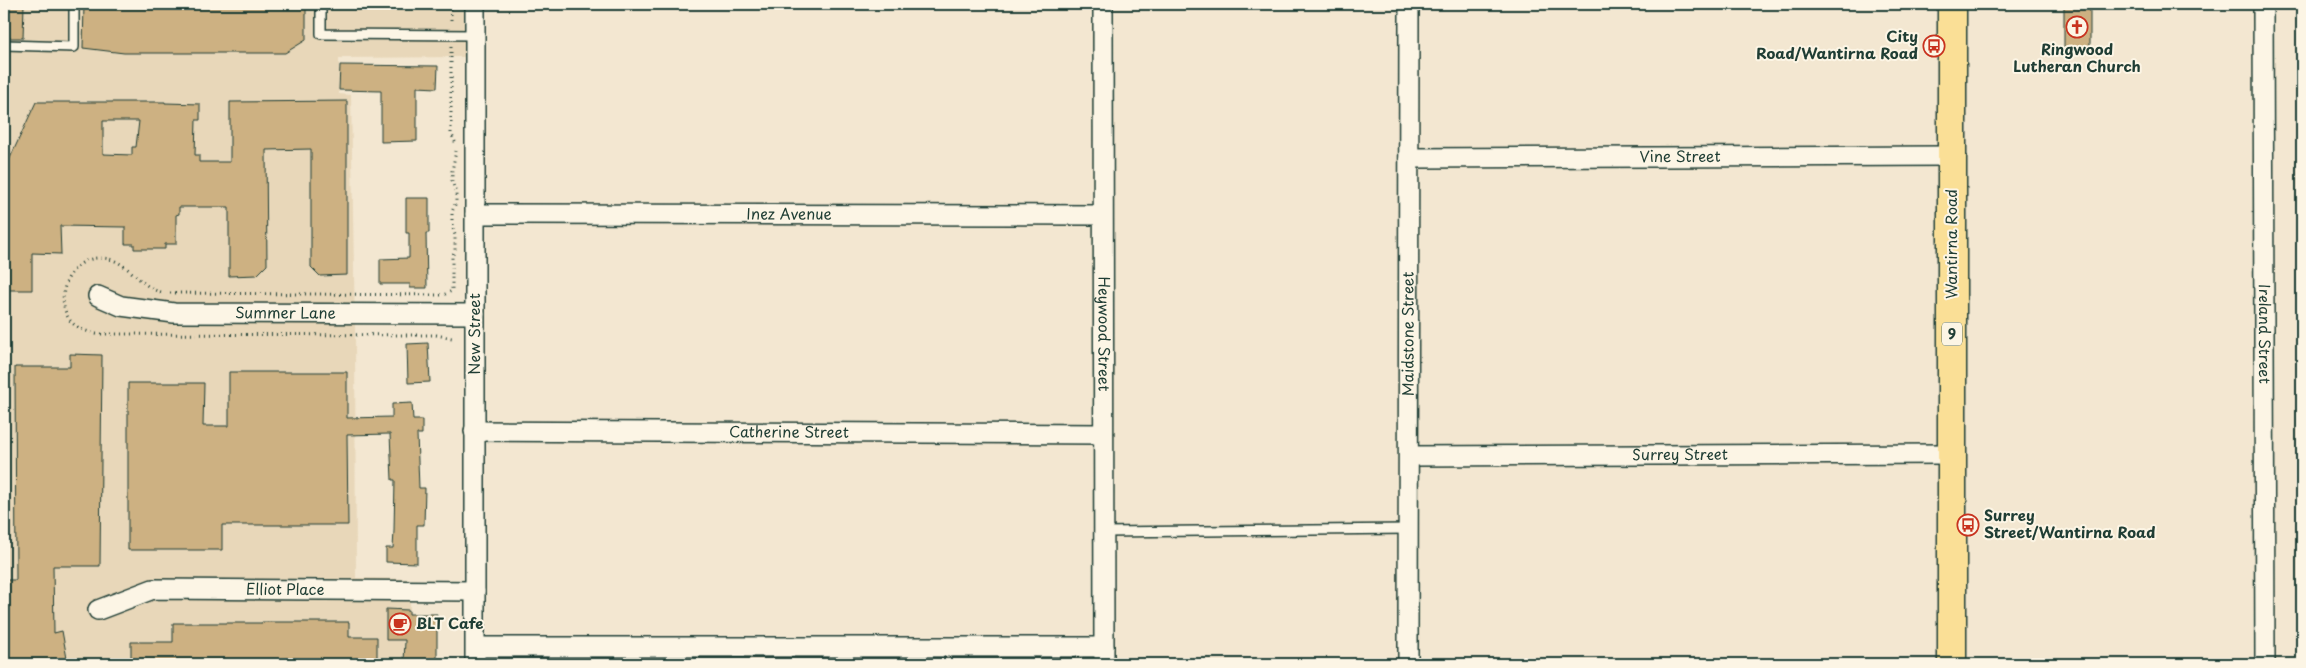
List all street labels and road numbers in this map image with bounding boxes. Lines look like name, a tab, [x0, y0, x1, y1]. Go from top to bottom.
street label: Vine Street	[1639, 144, 1721, 167]
street label: Wantirna Road	[1939, 189, 1962, 299]
street label: Inez Avenue	[746, 201, 832, 225]
street label: Maidstone Street	[1395, 272, 1419, 396]
street label: Heywood Street	[1093, 277, 1117, 391]
street label: Ireland Street	[2254, 284, 2277, 384]
street label: New Street	[462, 293, 485, 375]
street label: Summer Lane	[235, 300, 336, 324]
road number: 9	[1942, 322, 1962, 346]
street label: Catherine Street	[729, 419, 849, 443]
street label: Surrey Street	[1632, 442, 1728, 465]
street label: Elliot Place	[246, 577, 325, 600]

